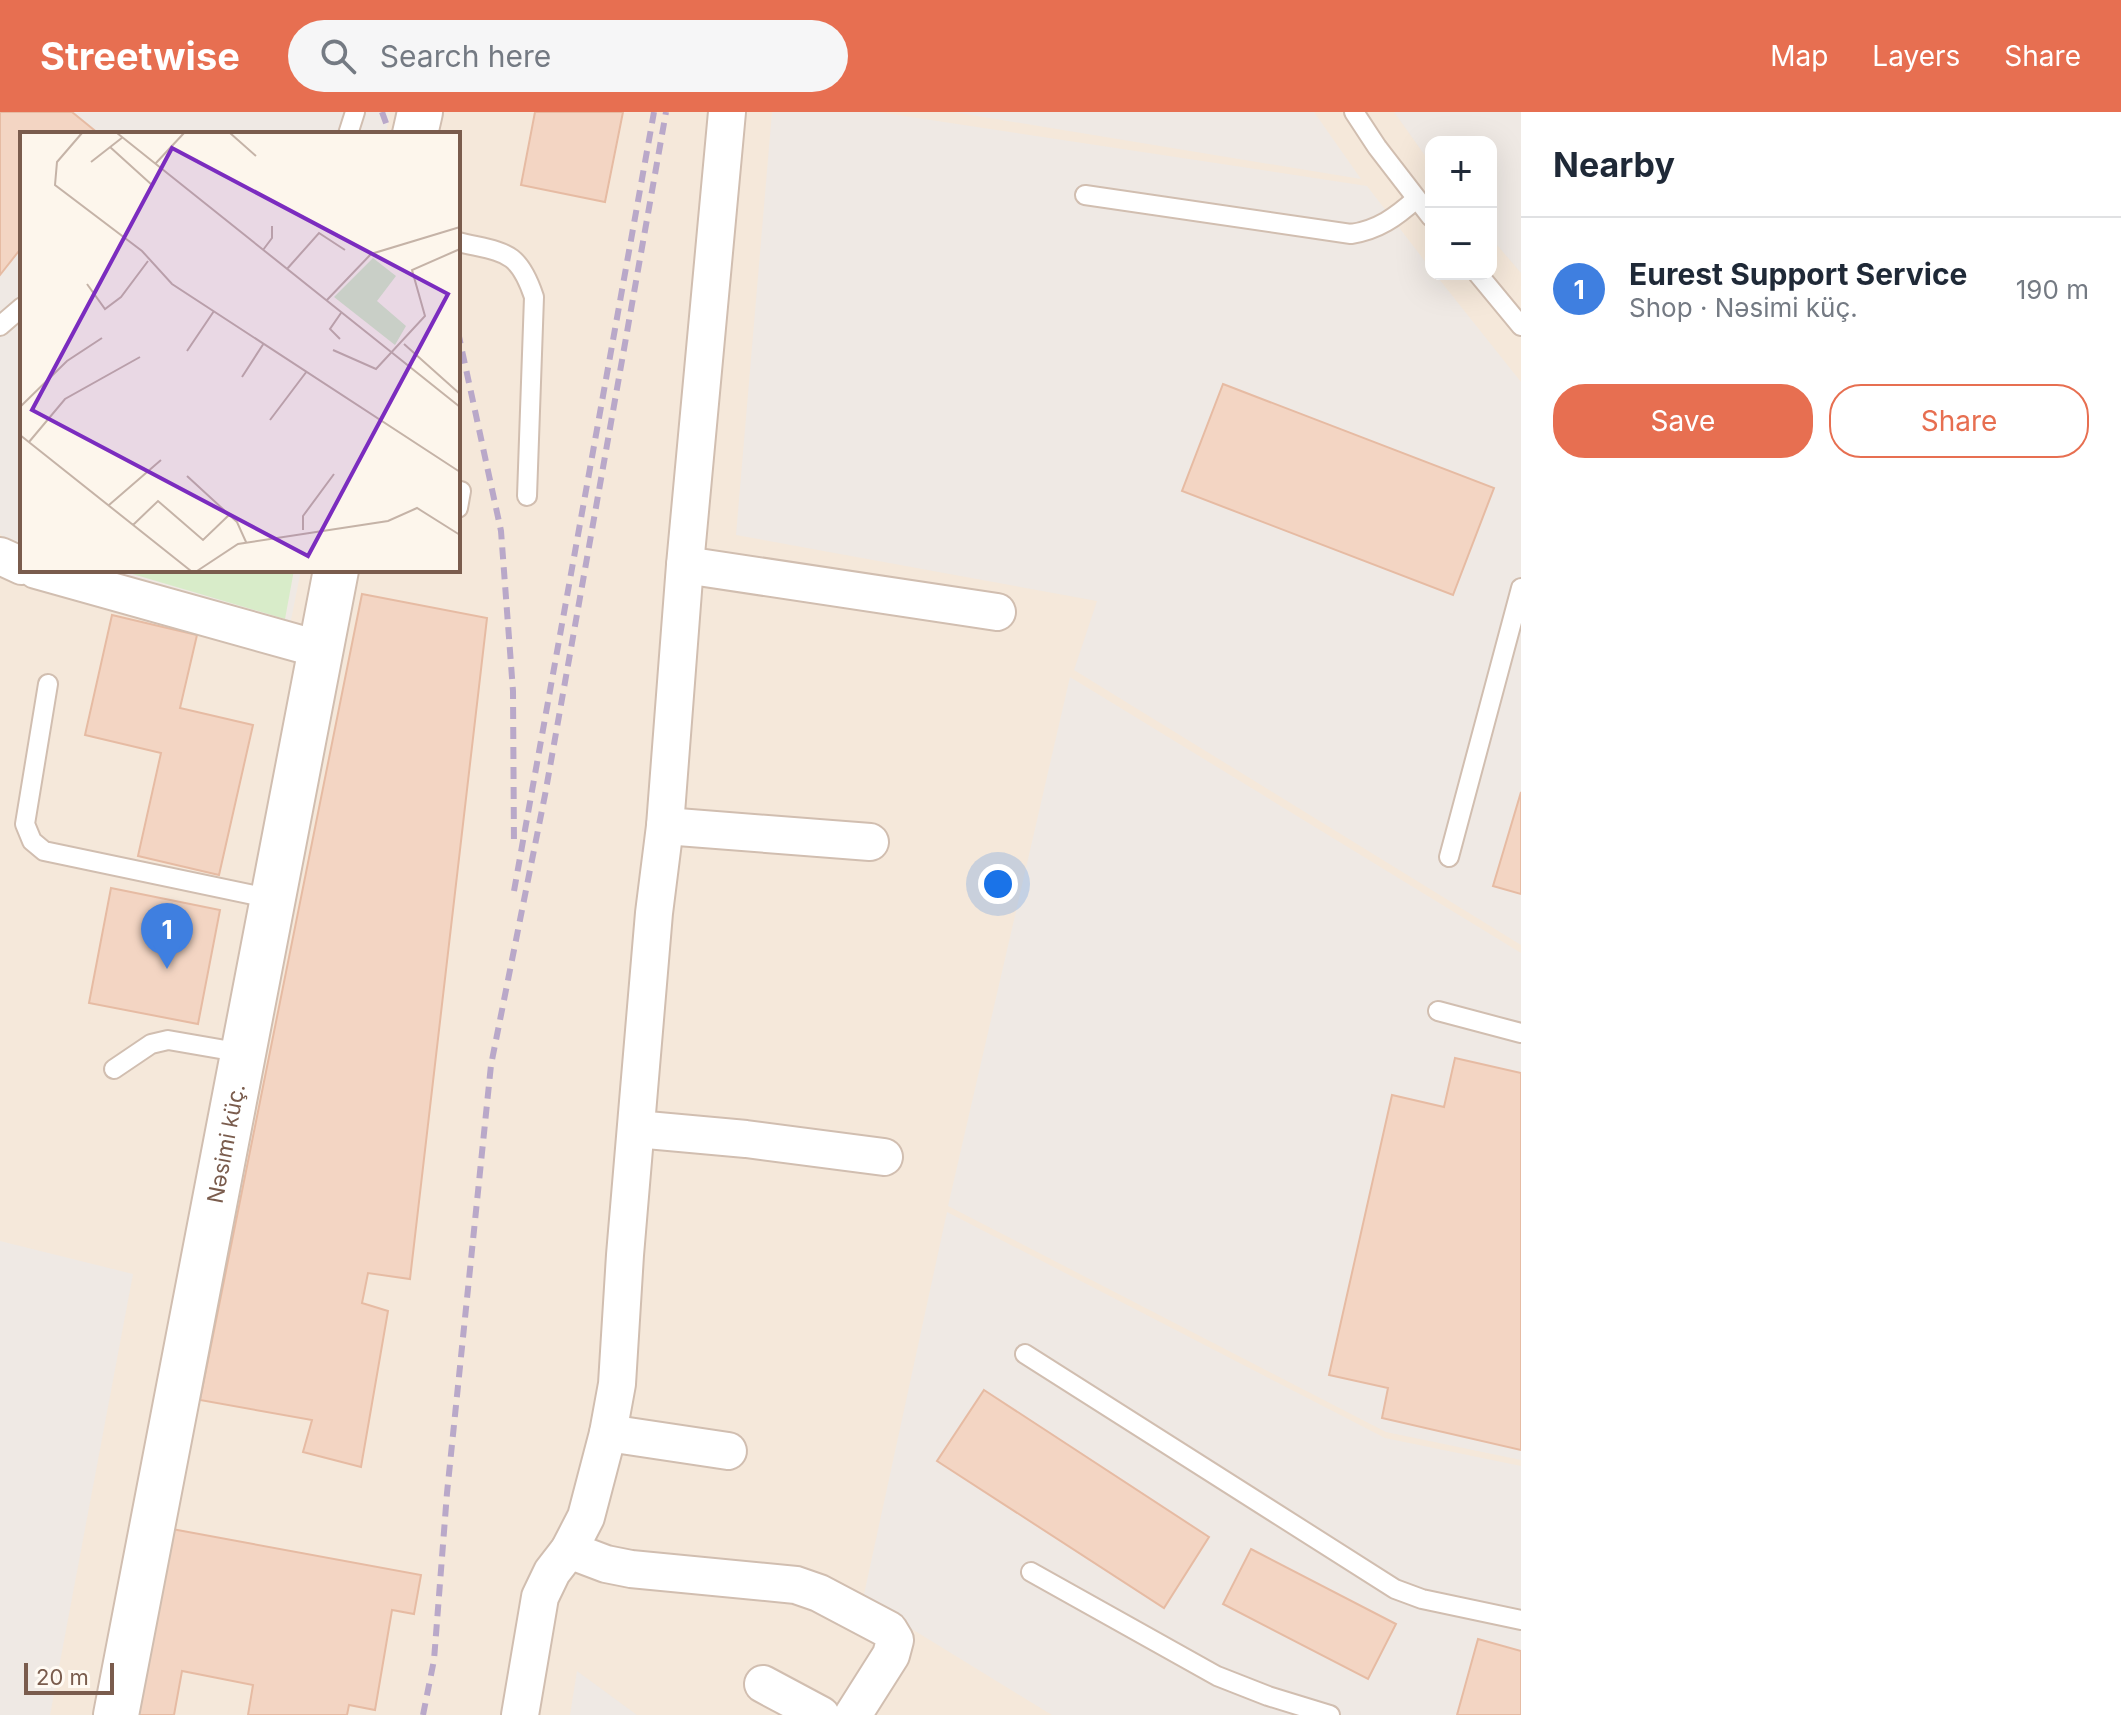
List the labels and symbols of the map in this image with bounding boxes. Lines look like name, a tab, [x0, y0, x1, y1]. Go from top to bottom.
inset map	[20, 132, 460, 572]
your location	[978, 864, 1018, 904]
pin: 1	[141, 903, 193, 969]
street label: Nəsimi küç.	[202, 1082, 250, 1205]
scale bar	[24, 1659, 114, 1695]

